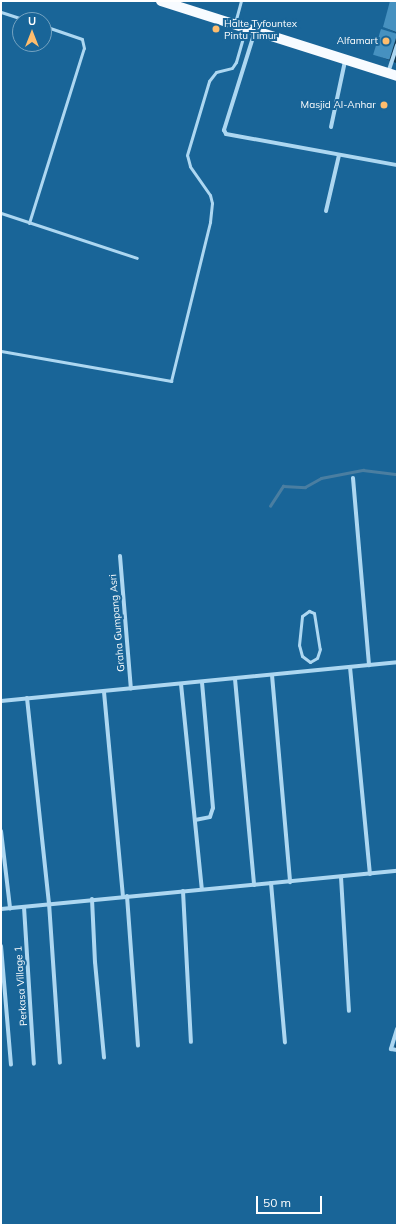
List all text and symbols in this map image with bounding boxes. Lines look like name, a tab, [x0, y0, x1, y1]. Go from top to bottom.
north arrow	[12, 12, 52, 52]
text: U	[28, 14, 36, 28]
place label: Halte Tyfountex Pintu Timur	[224, 17, 297, 40]
marker: Halte Tyfountex Pintu Timur	[211, 24, 221, 34]
place label: Alfamart	[337, 35, 378, 47]
marker: Alfamart	[381, 36, 391, 46]
place label: Masjid Al-Anhar	[301, 99, 376, 111]
marker: Masjid Al-Anhar	[379, 100, 389, 110]
street label: Graha Gumpang Asri	[107, 574, 127, 672]
street label: Perkasa Village 1	[12, 946, 30, 1026]
scale bar	[258, 1188, 324, 1214]
text: 50 m	[263, 1195, 291, 1210]

